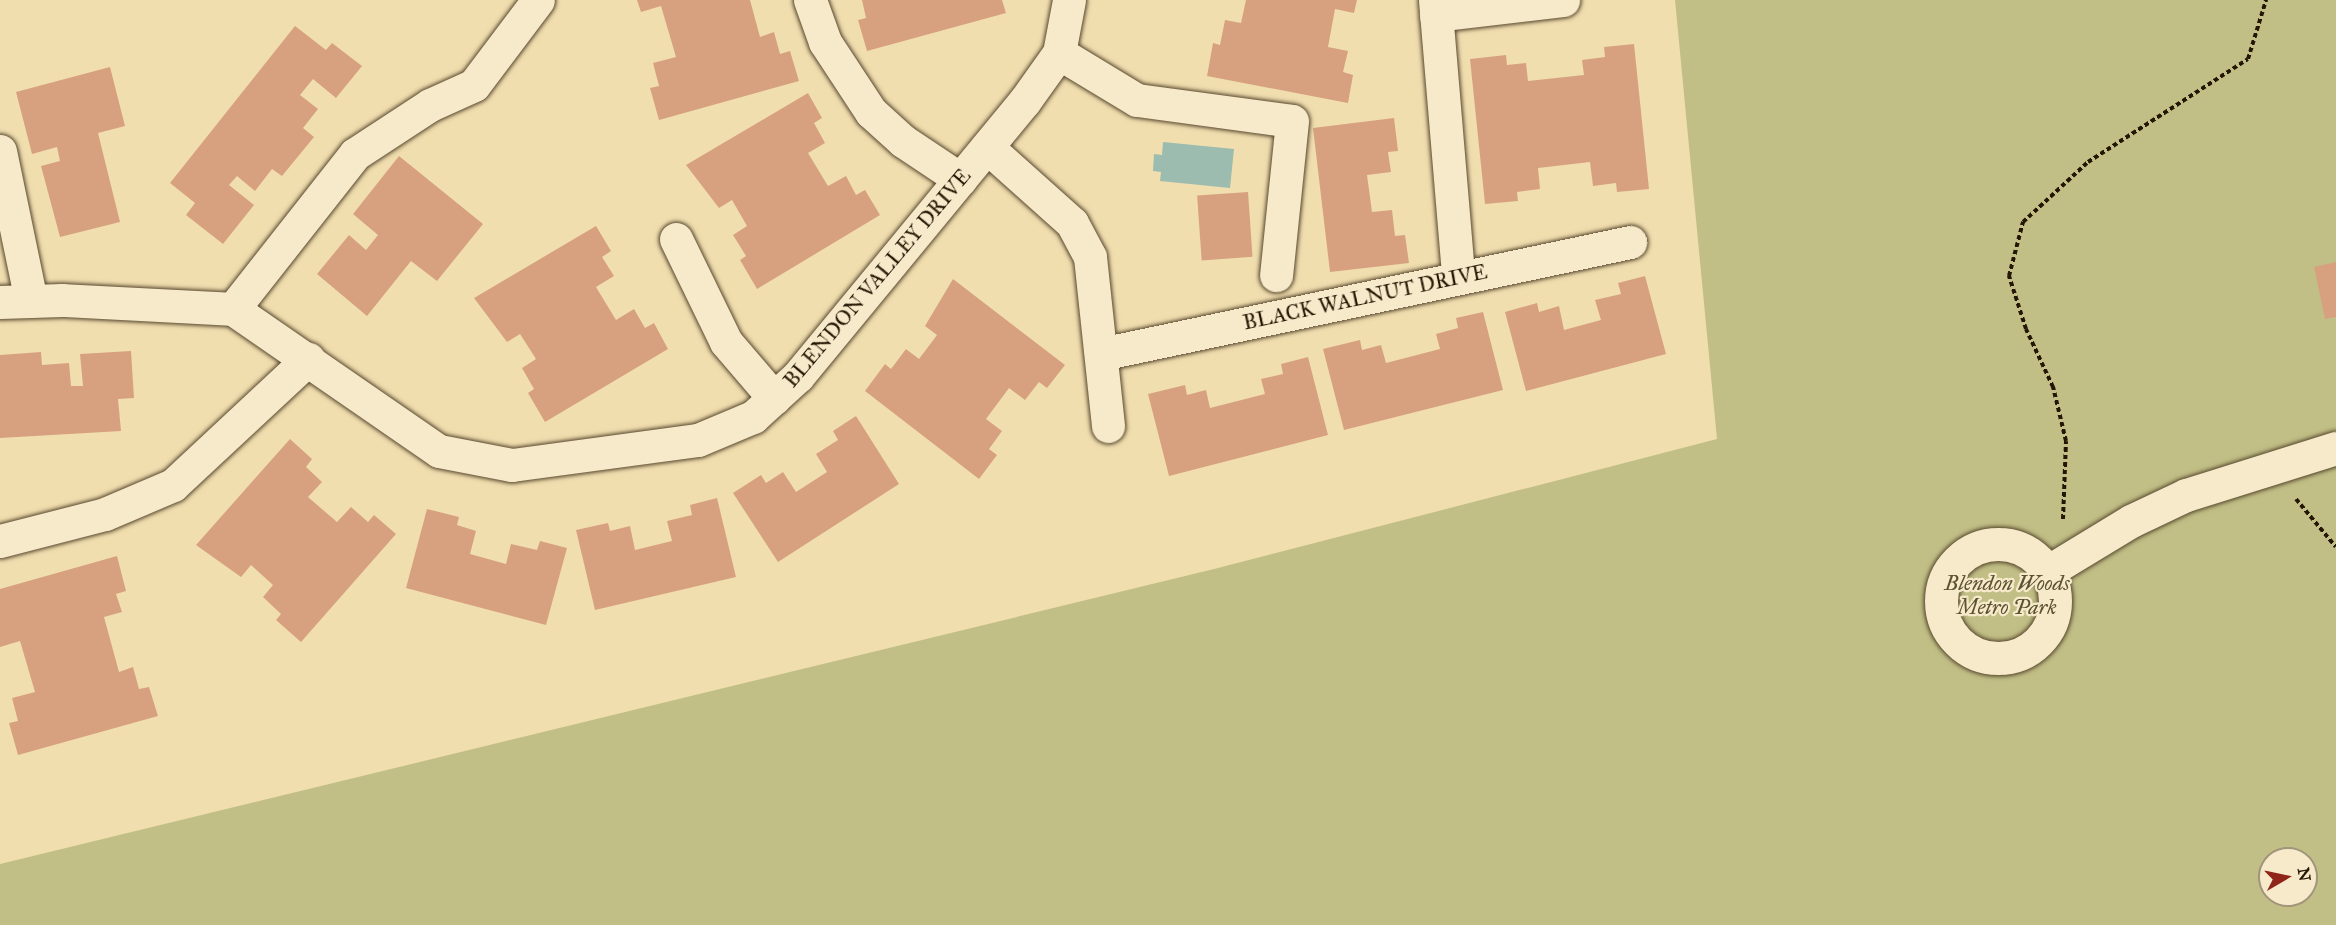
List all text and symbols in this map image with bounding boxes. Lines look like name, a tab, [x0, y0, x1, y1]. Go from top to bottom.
street label: BLENDON VALLEY DRIVE	[778, 164, 976, 392]
street label: BLACK WALNUT DRIVE	[1241, 259, 1489, 335]
park label: Blendon Woods Metro Park	[1944, 570, 2070, 620]
north arrow	[2258, 847, 2318, 907]
text: N	[2294, 866, 2315, 883]

